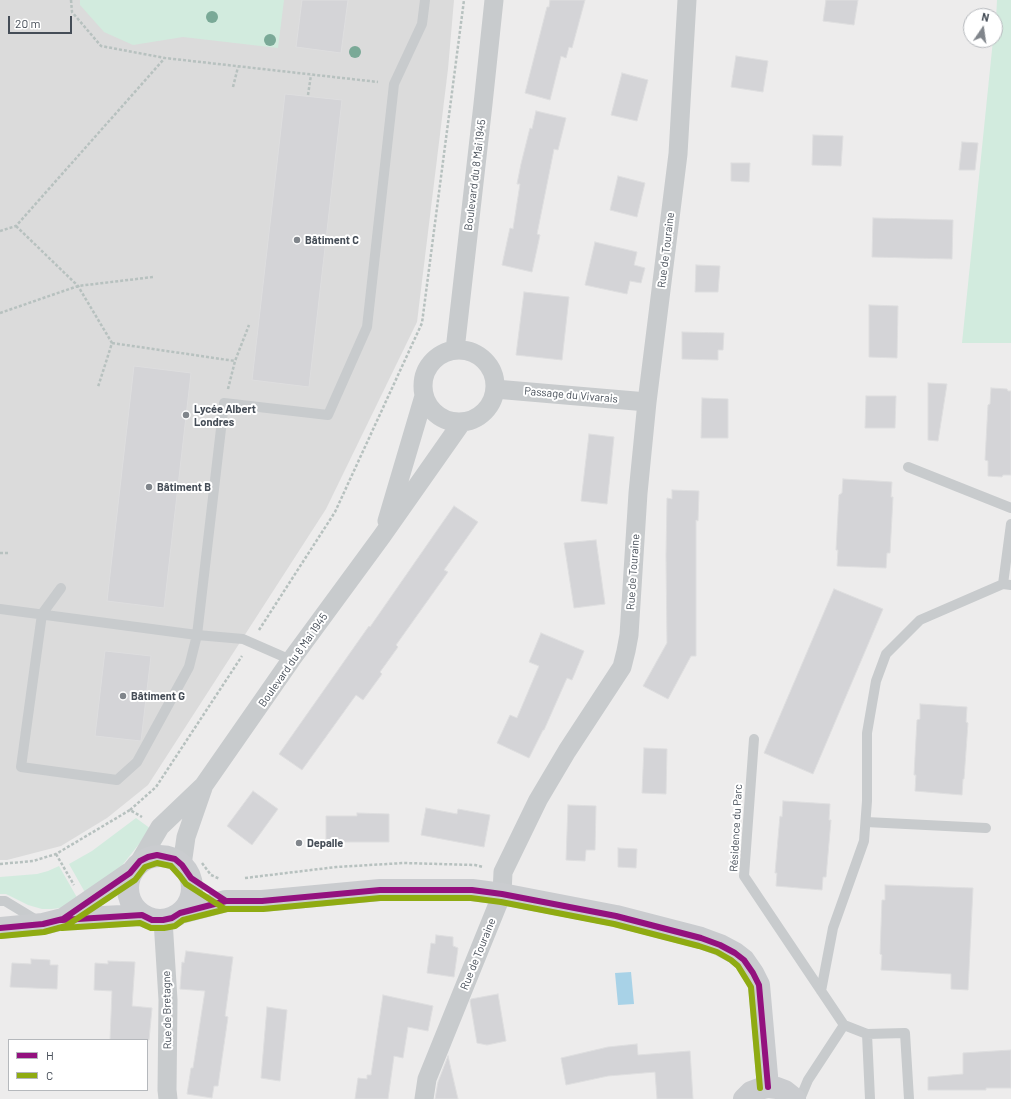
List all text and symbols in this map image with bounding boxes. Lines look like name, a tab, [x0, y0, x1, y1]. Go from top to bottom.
scale bar	[10, 8, 74, 34]
north arrow	[963, 8, 1003, 48]
text: N	[981, 10, 991, 24]
text: 20 m	[15, 16, 41, 30]
street label: Boulevard du 8 Mai 1945	[462, 119, 488, 231]
street label: Rue de Touraine	[655, 211, 677, 289]
place label: Bâtiment C	[305, 233, 359, 247]
marker: Bâtiment C	[292, 235, 302, 245]
street label: Passage du Vivarais	[524, 384, 618, 406]
place label: Lycée Albert Londres	[194, 402, 256, 428]
marker: Lycée Albert Londres	[181, 410, 191, 420]
place label: Bâtiment B	[157, 480, 211, 494]
marker: Bâtiment B	[144, 482, 154, 492]
street label: Rue de Touraine	[624, 534, 642, 610]
street label: Boulevard du 8 Mai 1945	[256, 610, 330, 710]
place label: Bâtiment G	[131, 689, 185, 703]
marker: Bâtiment G	[118, 691, 128, 701]
street label: Résidence du Parc	[727, 784, 745, 872]
place label: Depalle	[307, 836, 343, 850]
marker: Depalle	[294, 838, 304, 848]
street label: Rue de Touraine	[458, 916, 498, 992]
street label: Rue de Bretagne	[160, 971, 174, 1049]
legend	[8, 1039, 148, 1091]
text: H	[46, 1048, 54, 1062]
text: C	[46, 1068, 53, 1082]

